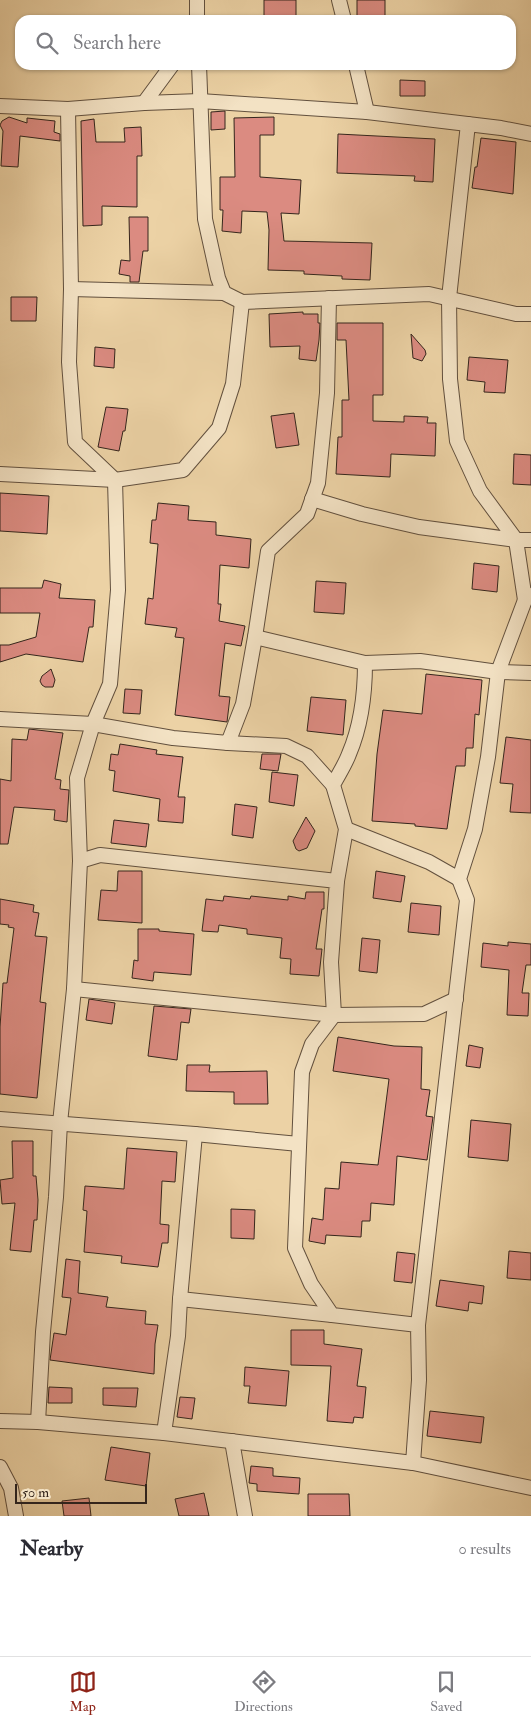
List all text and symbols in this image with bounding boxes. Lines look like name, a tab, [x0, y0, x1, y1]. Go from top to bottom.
search box	[15, 15, 516, 70]
icon: search	[33, 29, 61, 57]
text: Search here	[73, 31, 161, 55]
scale bar	[15, 1481, 148, 1504]
text: 50 m	[22, 1484, 49, 1501]
text: Nearby	[20, 1535, 83, 1562]
text: 0 results	[458, 1539, 511, 1559]
tab: Map	[69, 1668, 97, 1715]
tab: Directions	[234, 1668, 293, 1715]
tab: Saved	[430, 1668, 462, 1715]

